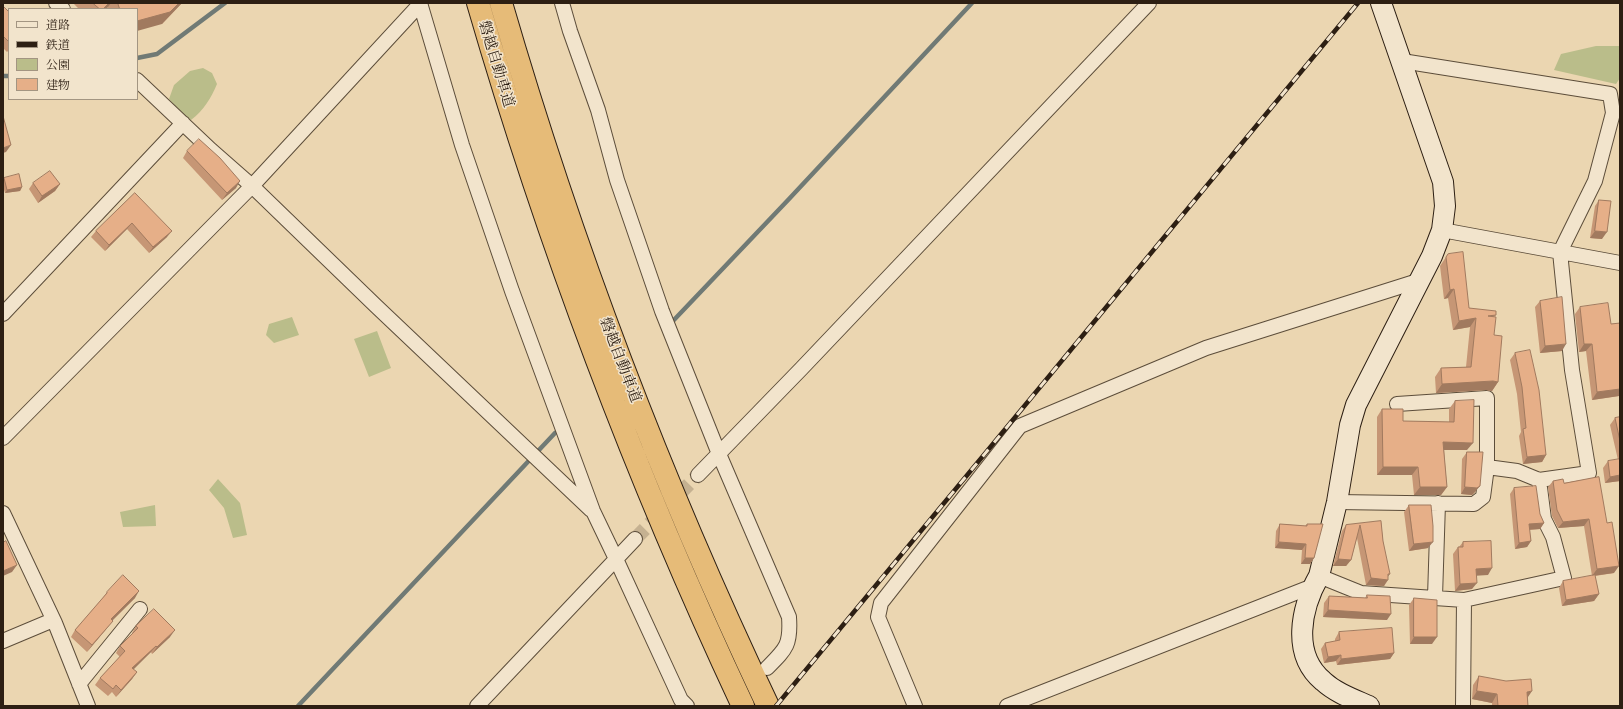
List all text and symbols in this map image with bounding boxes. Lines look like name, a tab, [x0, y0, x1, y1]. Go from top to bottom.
legend	[8, 8, 138, 100]
text: 道路	[46, 17, 70, 33]
street label: 磐越自動車道	[474, 18, 518, 110]
text: 鉄道	[46, 37, 70, 53]
text: 公園	[46, 57, 70, 73]
text: 建物	[46, 77, 70, 93]
street label: 磐越自動車道	[595, 315, 645, 405]

